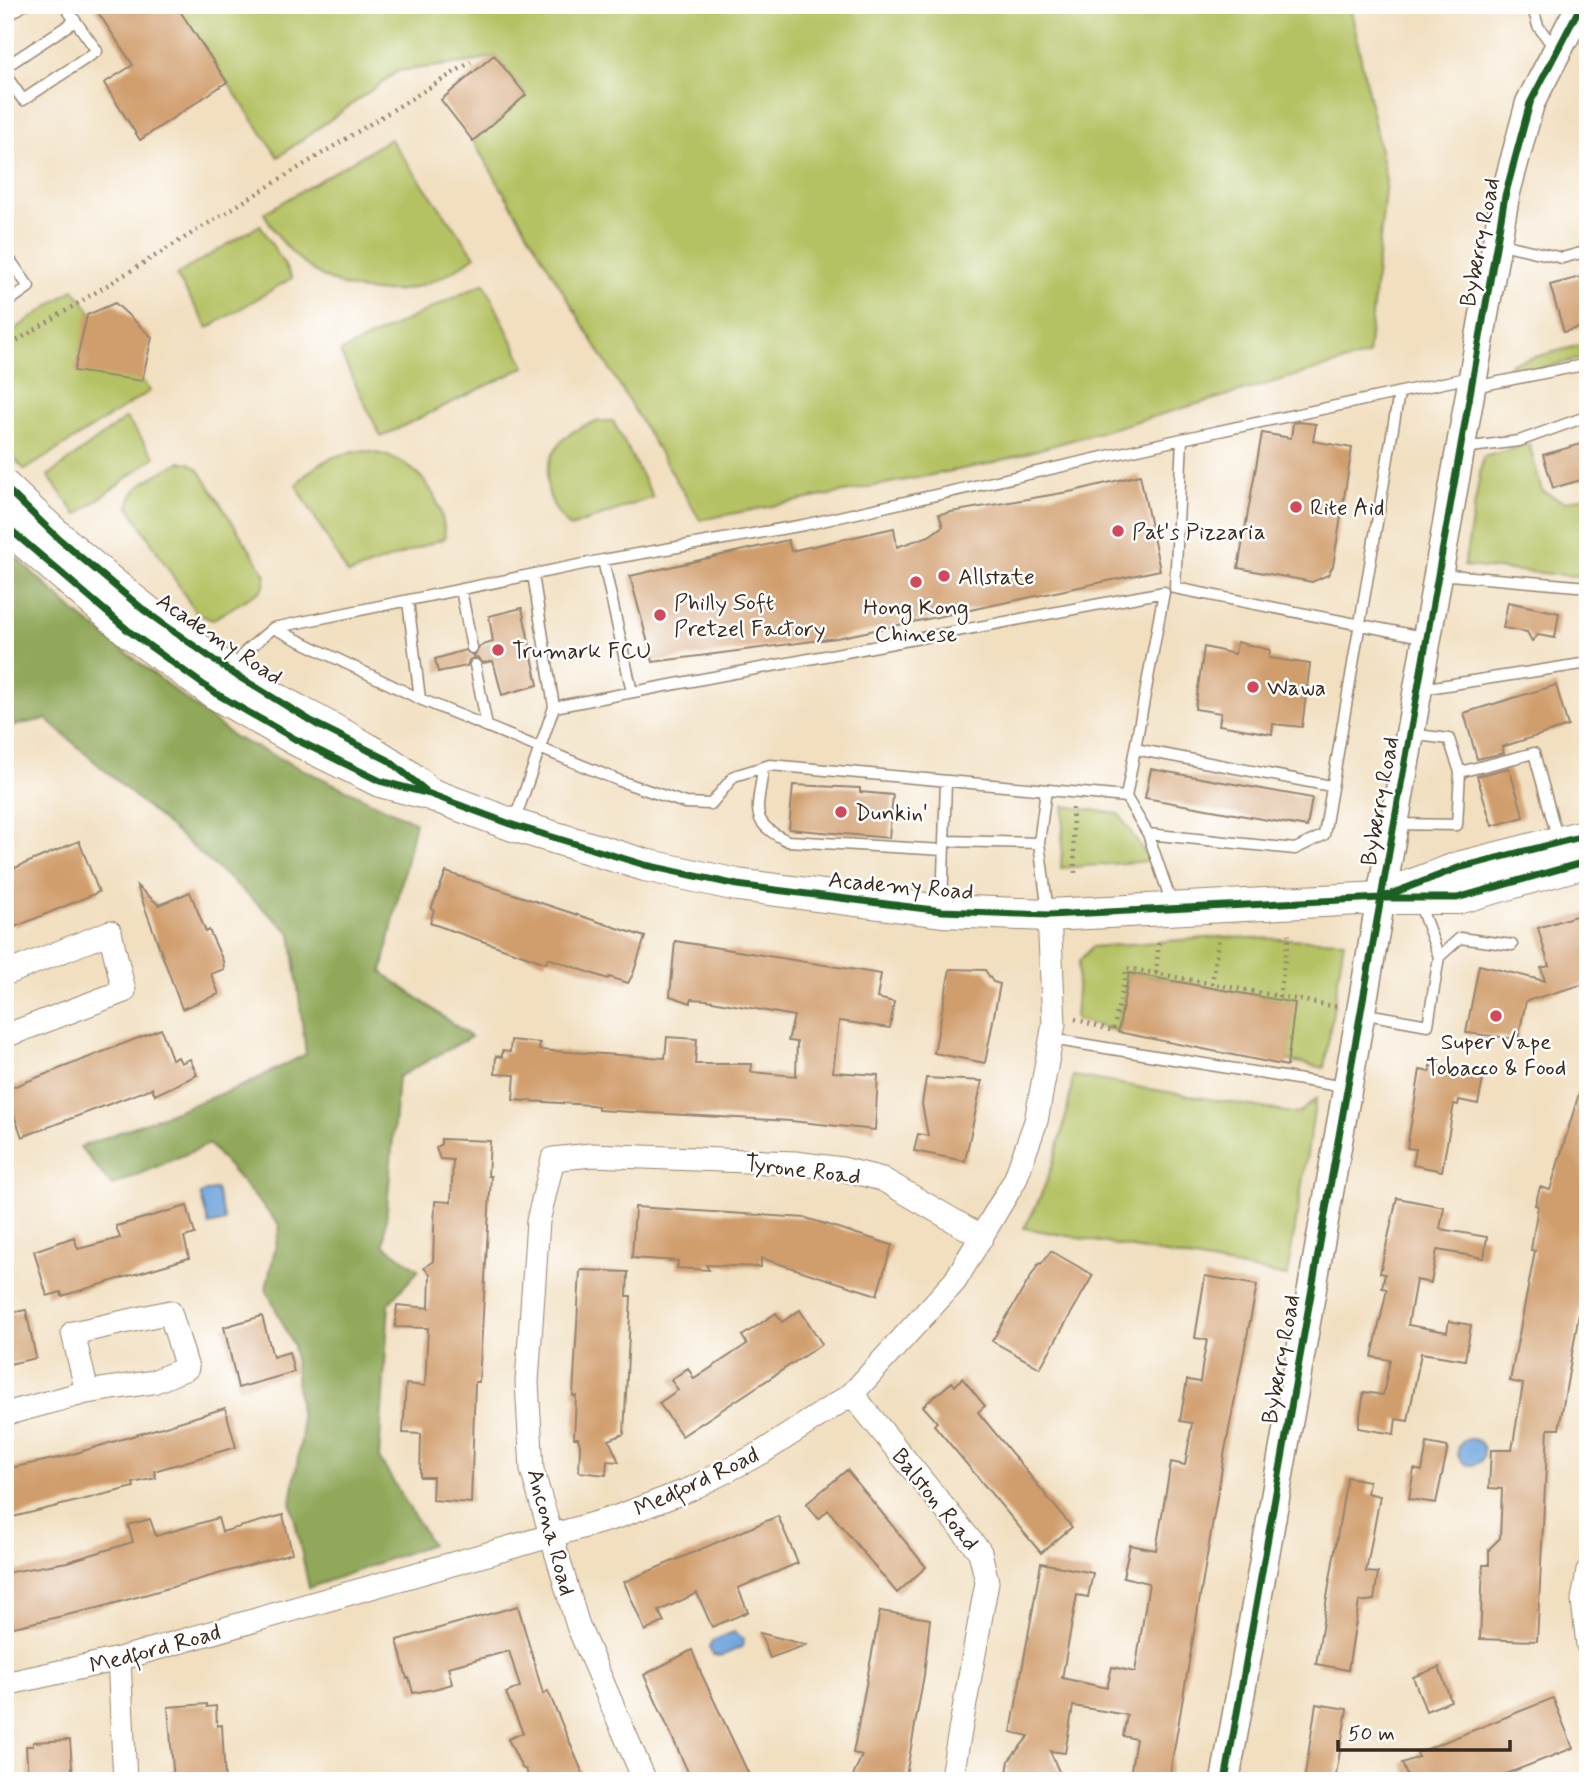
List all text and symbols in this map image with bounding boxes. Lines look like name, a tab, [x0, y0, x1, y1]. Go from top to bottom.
street label: Byberry Road	[1454, 175, 1508, 309]
place label: Rite Aid	[1310, 494, 1384, 524]
marker: Rite Aid	[1288, 499, 1304, 515]
place label: Pat's Pizzaria	[1132, 518, 1266, 548]
marker: Pat's Pizzaria	[1110, 523, 1126, 539]
place label: Allstate	[958, 563, 1035, 593]
marker: Allstate	[936, 568, 952, 584]
marker: Hong Kong Chinese	[908, 574, 924, 590]
street label: Academy Road	[150, 586, 288, 693]
place label: Philly Soft Pretzel Factory	[674, 589, 826, 645]
place label: Hong Kong Chinese	[863, 594, 969, 650]
marker: Philly Soft Pretzel Factory	[652, 607, 668, 623]
place label: Trumark FCU	[512, 637, 651, 667]
marker: Trumark FCU	[490, 642, 506, 658]
place label: Wawa	[1267, 674, 1326, 704]
marker: Wawa	[1245, 679, 1261, 695]
street label: Byberry Road	[1355, 734, 1407, 868]
place label: Dunkin'	[855, 799, 928, 829]
marker: Dunkin'	[833, 804, 849, 820]
street label: Academy Road	[827, 866, 975, 908]
marker: Super Vape Tobacco & Food	[1488, 1008, 1504, 1024]
place label: Super Vape Tobacco & Food	[1426, 1028, 1566, 1084]
street label: Tyrone Road	[743, 1149, 862, 1193]
street label: Byberry Road	[1256, 1292, 1308, 1426]
street label: Medford Road	[630, 1441, 765, 1526]
street label: Balston Road	[884, 1443, 985, 1558]
street label: Ancona Road	[519, 1466, 581, 1599]
street label: Medford Road	[87, 1618, 225, 1683]
scale bar	[1338, 1709, 1509, 1753]
text: 50 m	[1348, 1720, 1395, 1748]

